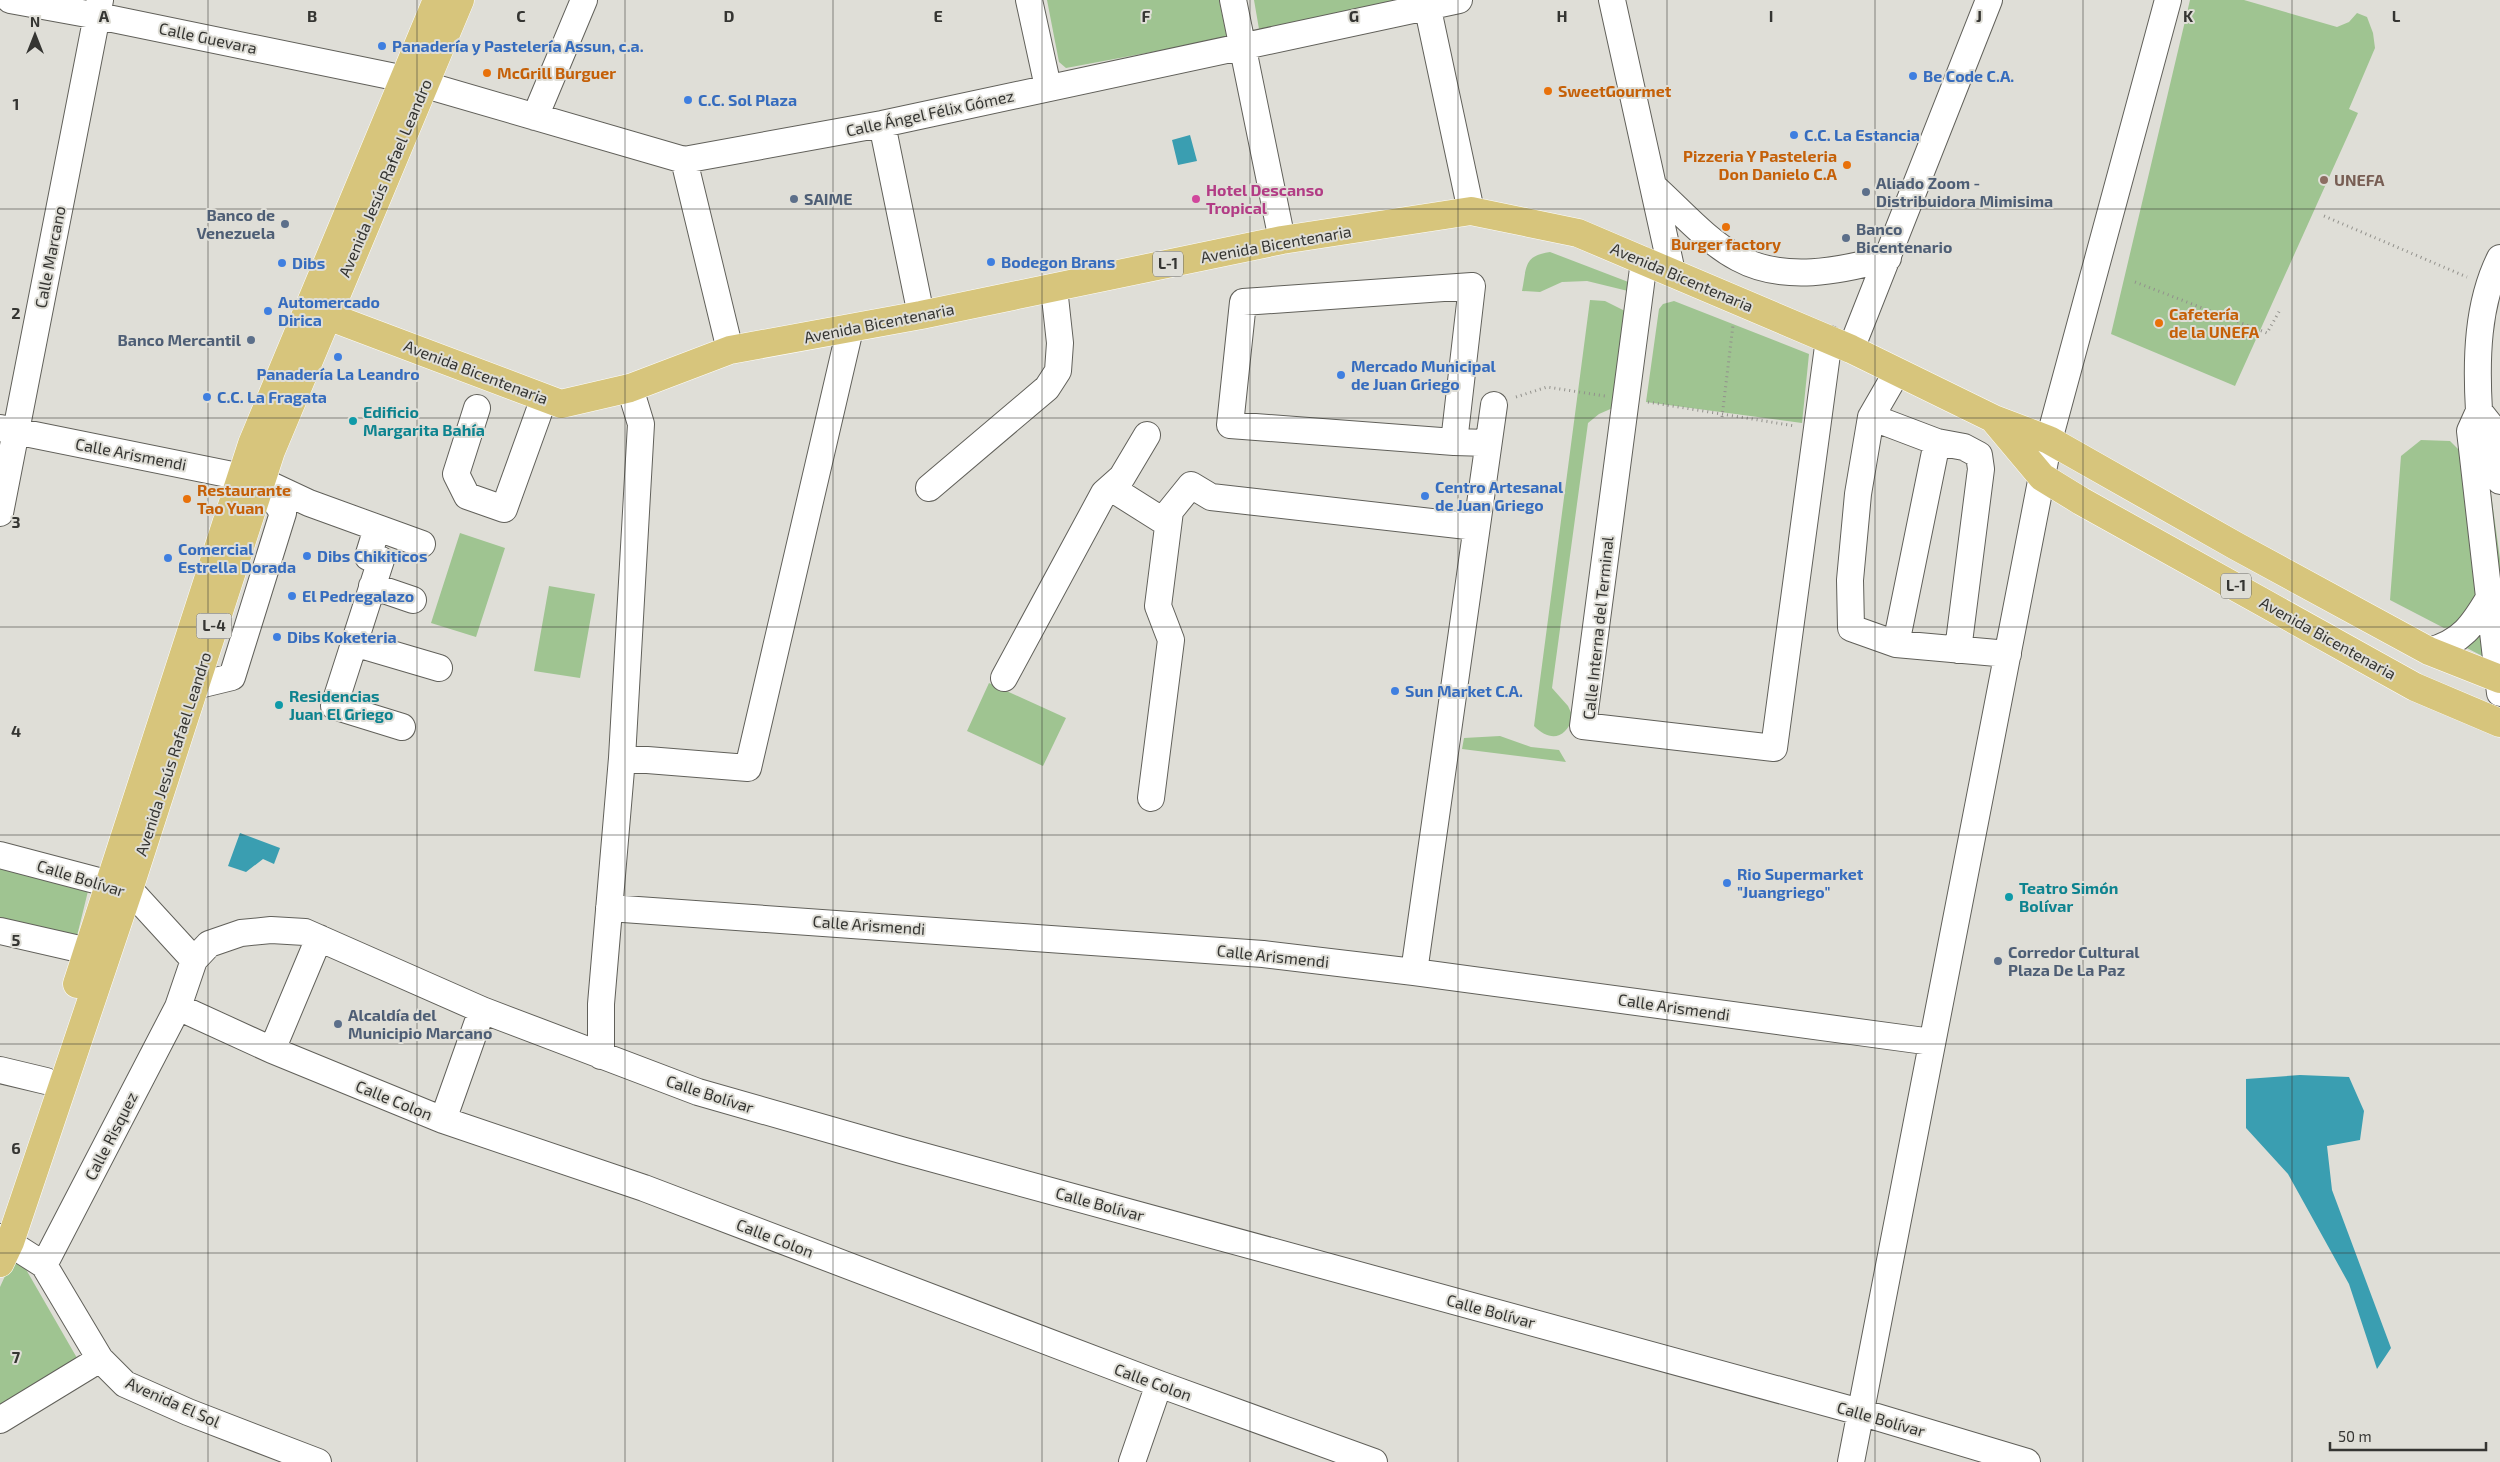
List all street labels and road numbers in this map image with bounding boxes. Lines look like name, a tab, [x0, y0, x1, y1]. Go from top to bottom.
street label: Calle Guevara	[157, 18, 259, 57]
street label: Avenida Jesús Rafael Leandro	[334, 76, 435, 280]
street label: Calle Ángel Félix Gómez	[844, 85, 1016, 140]
street label: Calle Marcano	[30, 204, 69, 310]
street label: Avenida Bicentenaria	[1199, 221, 1353, 266]
street label: Avenida Bicentenaria	[1608, 238, 1756, 315]
road number: L-1	[1153, 252, 1183, 276]
street label: Avenida Bicentenaria	[802, 299, 956, 346]
street label: Avenida Bicentenaria	[401, 335, 551, 408]
street label: Calle Arismendi	[74, 433, 188, 474]
street label: Calle Interna del Terminal	[1578, 535, 1617, 721]
road number: L-1	[2221, 574, 2251, 598]
street label: Avenida Bicentenaria	[2257, 592, 2400, 683]
road number: L-4	[196, 614, 232, 638]
street label: Avenida Jesús Rafael Leandro	[131, 649, 215, 858]
street label: Calle Bolívar	[35, 855, 128, 900]
street label: Calle Arismendi	[812, 911, 926, 938]
street label: Calle Arismendi	[1216, 940, 1330, 971]
street label: Calle Arismendi	[1617, 989, 1731, 1024]
street label: Calle Bolívar	[664, 1070, 757, 1117]
street label: Calle Colon	[353, 1076, 435, 1124]
street label: Calle Risquez	[80, 1088, 141, 1183]
street label: Calle Bolívar	[1054, 1183, 1147, 1225]
street label: Calle Colon	[734, 1214, 816, 1261]
street label: Calle Bolívar	[1445, 1290, 1538, 1332]
street label: Calle Colon	[1112, 1359, 1194, 1404]
street label: Avenida El Sol	[123, 1372, 223, 1431]
street label: Calle Bolívar	[1835, 1397, 1928, 1440]

